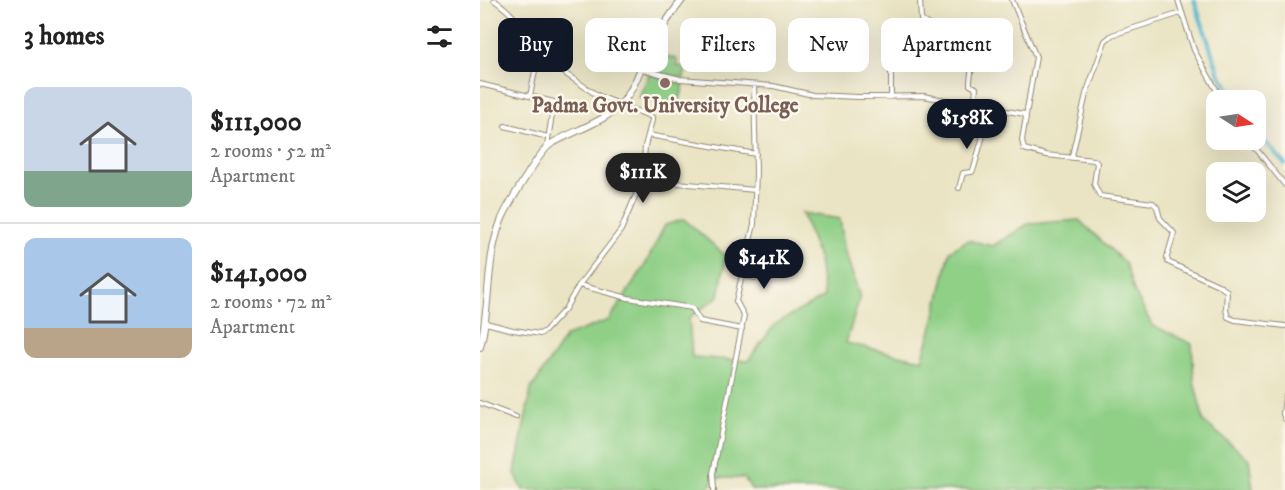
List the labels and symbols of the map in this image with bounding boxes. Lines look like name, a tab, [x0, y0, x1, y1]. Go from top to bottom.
marker: Padma Govt. University College	[658, 76, 672, 90]
north arrow	[1206, 90, 1266, 150]
place label: Padma Govt. University College	[532, 93, 799, 119]
pin: $158K	[925, 99, 1009, 150]
pin: $111K	[601, 153, 685, 204]
pin: $141K	[722, 239, 806, 290]

